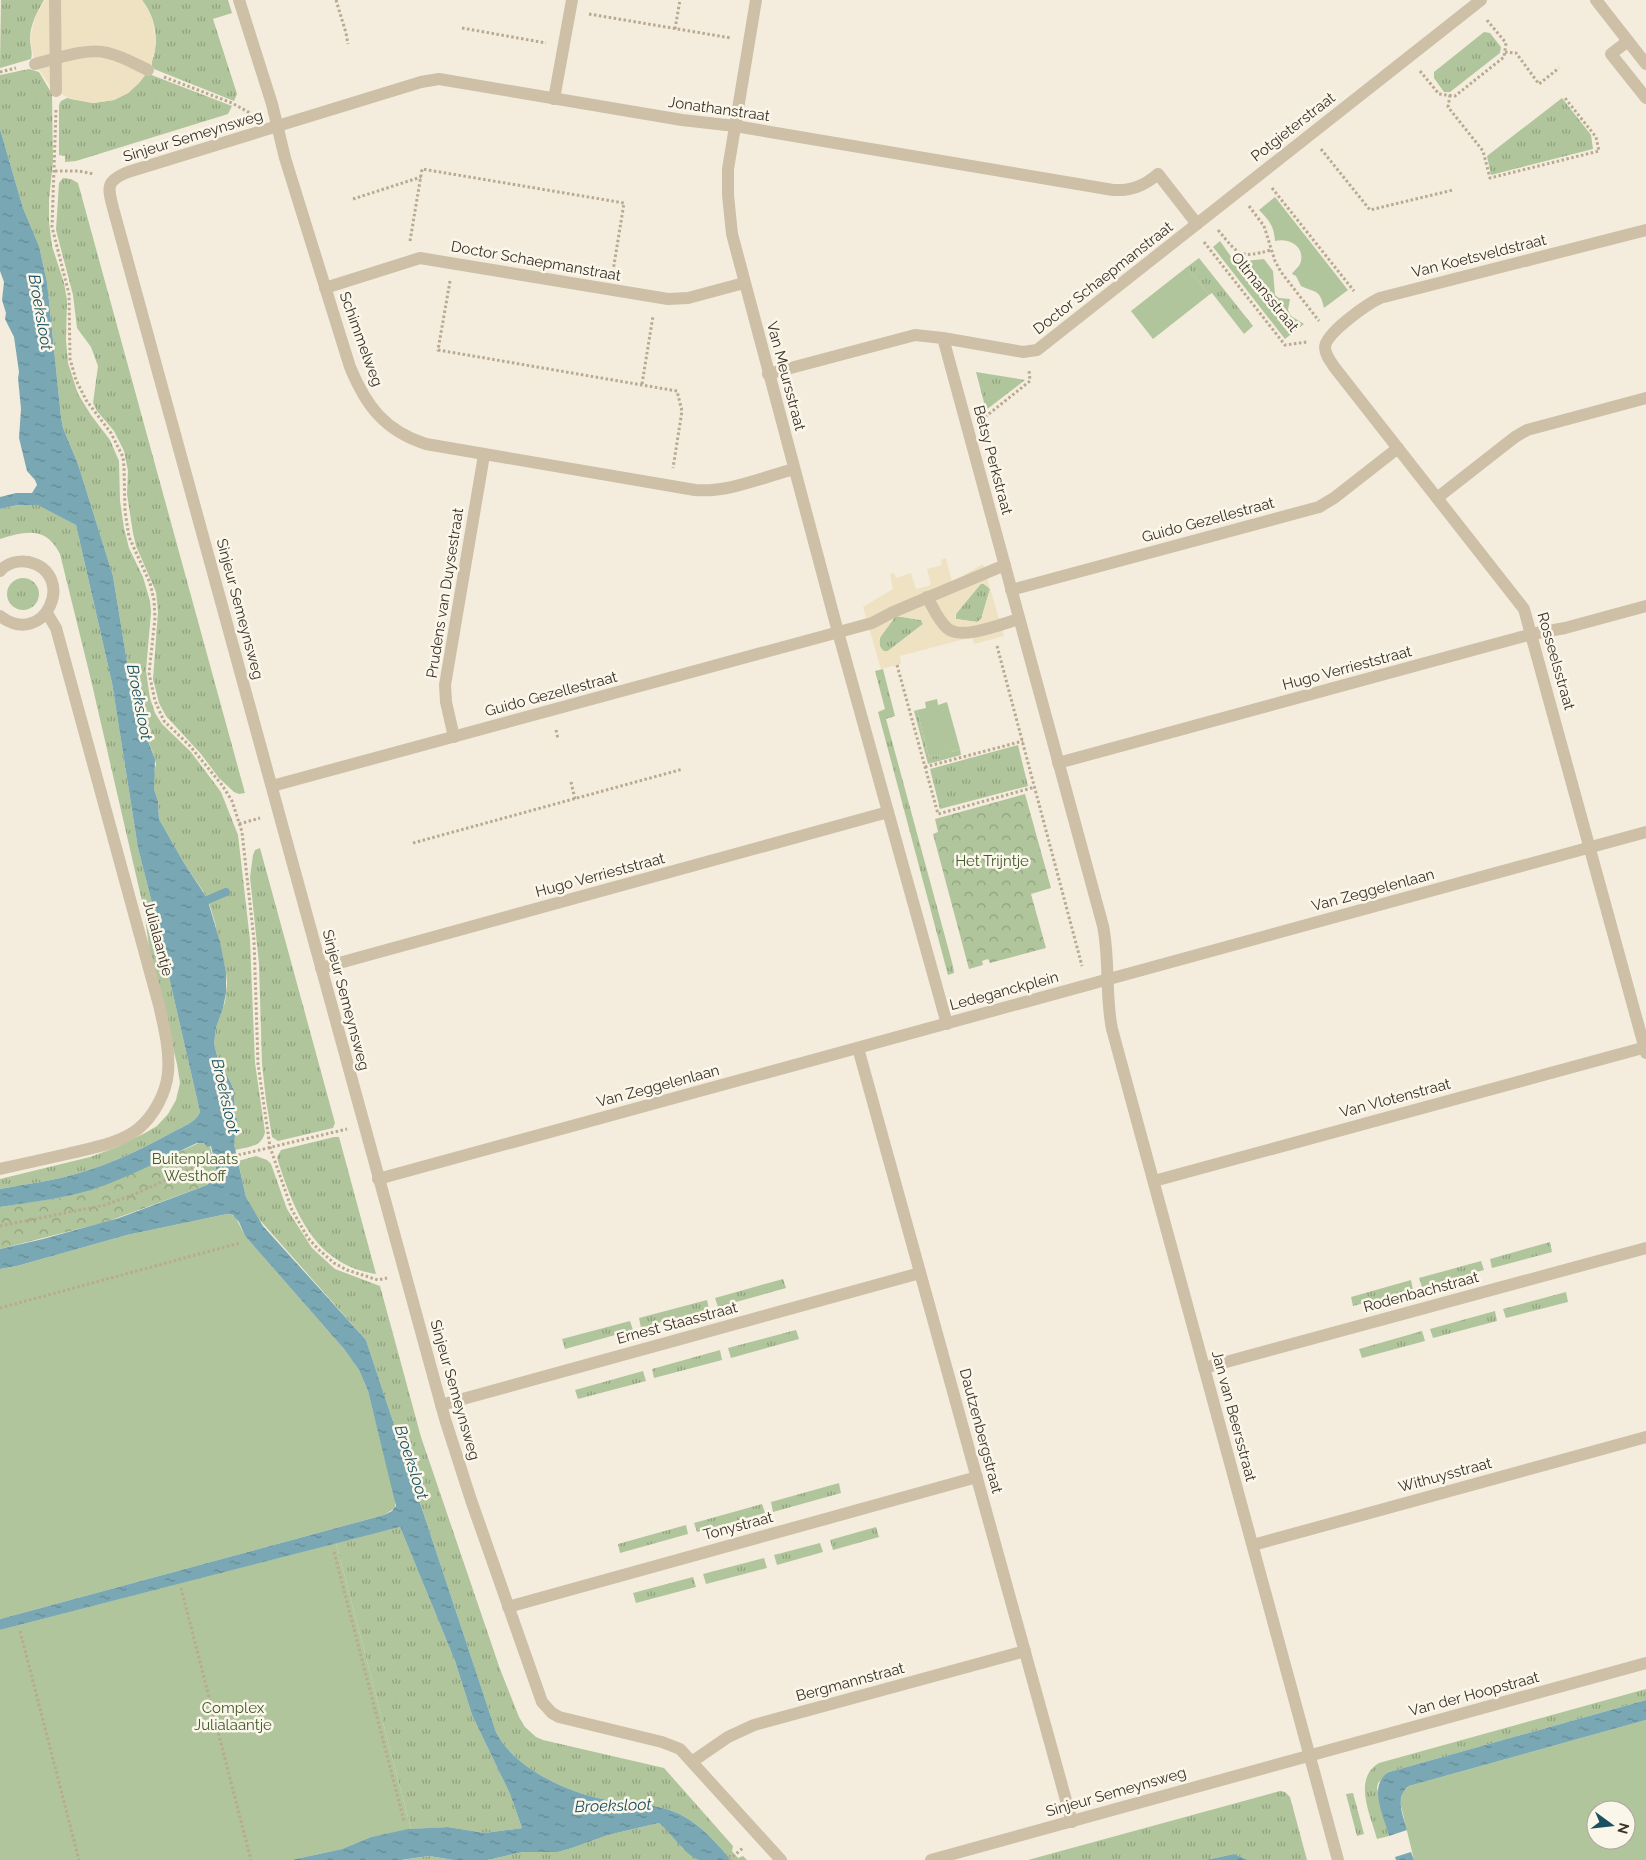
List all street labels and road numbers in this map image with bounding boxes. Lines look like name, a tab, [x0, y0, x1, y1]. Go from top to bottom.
street label: Potgieterstraat	[1247, 89, 1339, 165]
street label: Jonathanstraat	[667, 93, 771, 125]
street label: Sinjeur Semeynsweg	[121, 106, 265, 166]
street label: Doctor Schaepmanstraat	[1030, 218, 1176, 338]
street label: Van Koetsveldstraat	[1410, 231, 1548, 281]
street label: Doctor Schaepmanstraat	[450, 237, 622, 285]
street label: Oltmansstraat	[1227, 249, 1303, 335]
street label: Schimmelweg	[336, 289, 386, 389]
street label: Van Meursstraat	[763, 319, 809, 433]
street label: Betsy Perkstraat	[970, 403, 1016, 517]
street label: Guido Gezellestraat	[1140, 494, 1276, 546]
street label: Prudens van Duysestraat	[423, 507, 467, 679]
street label: Sinjeur Semeynsweg	[213, 537, 267, 681]
street label: Rosseelsstraat	[1533, 610, 1579, 712]
street label: Hugo Verrieststraat	[1280, 642, 1414, 694]
street label: Guido Gezellestraat	[483, 668, 619, 720]
street label: Hugo Verrieststraat	[533, 849, 667, 901]
street label: Van Zeggelenlaan	[1310, 865, 1436, 915]
street label: Julialaantje	[139, 898, 177, 978]
street label: Sinjeur Semeynsweg	[319, 928, 373, 1072]
street label: Ledeganckplein	[948, 968, 1060, 1014]
street label: Van Zeggelenlaan	[595, 1061, 721, 1111]
street label: Van Vlotenstraat	[1338, 1075, 1452, 1121]
street label: Rodenbachstraat	[1361, 1268, 1481, 1316]
street label: Ernest Staasstraat	[615, 1298, 739, 1348]
street label: Sinjeur Semeynsweg	[426, 1318, 484, 1462]
street label: Jan van Beersstraat	[1208, 1349, 1260, 1483]
street label: Dautzenbergstraat	[956, 1366, 1006, 1496]
street label: Withuysstraat	[1396, 1454, 1494, 1496]
street label: Tonystraat	[701, 1508, 775, 1544]
street label: Bergmannstraat	[794, 1659, 906, 1705]
street label: Van der Hoopstraat	[1407, 1668, 1541, 1720]
street label: Sinjeur Semeynsweg	[1044, 1763, 1188, 1821]

